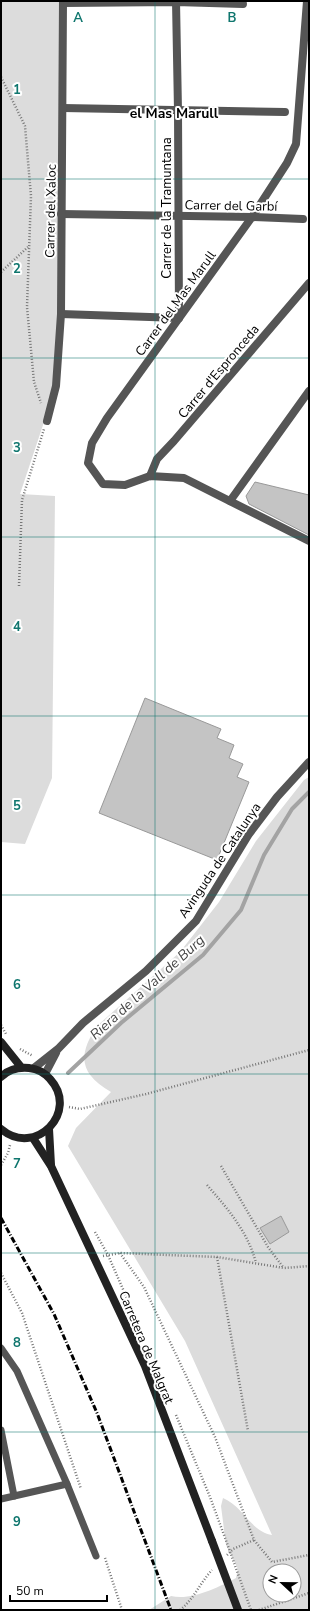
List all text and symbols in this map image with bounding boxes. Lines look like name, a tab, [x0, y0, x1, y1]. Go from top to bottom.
text: A	[73, 9, 83, 27]
text: B	[228, 9, 237, 27]
text: 1	[13, 81, 21, 99]
district label: el Mas Marull	[130, 104, 219, 123]
street label: Carrer de la Tramuntana	[158, 137, 176, 279]
street label: Carrer del Xaloc	[41, 164, 61, 258]
street label: Carrer del Garbí	[184, 196, 279, 216]
street label: Carrer del Mas Marull	[131, 247, 220, 360]
text: 2	[13, 260, 21, 278]
street label: Carrer d'Espronceda	[174, 321, 264, 423]
text: 3	[13, 439, 21, 457]
text: 4	[13, 618, 21, 636]
text: 5	[13, 797, 21, 815]
street label: Avinguda de Catalunya	[174, 799, 265, 922]
water label: Riera de la Vall de Burg	[86, 931, 209, 1044]
text: 6	[13, 976, 21, 994]
text: 7	[13, 1155, 21, 1173]
street label: Carretera de Malgrat	[114, 1288, 178, 1407]
text: 8	[13, 1334, 21, 1352]
text: 9	[13, 1513, 21, 1531]
north arrow	[262, 1563, 302, 1603]
text: N	[265, 1573, 282, 1586]
scale bar	[10, 1577, 107, 1603]
text: 50 m	[16, 1583, 44, 1599]

